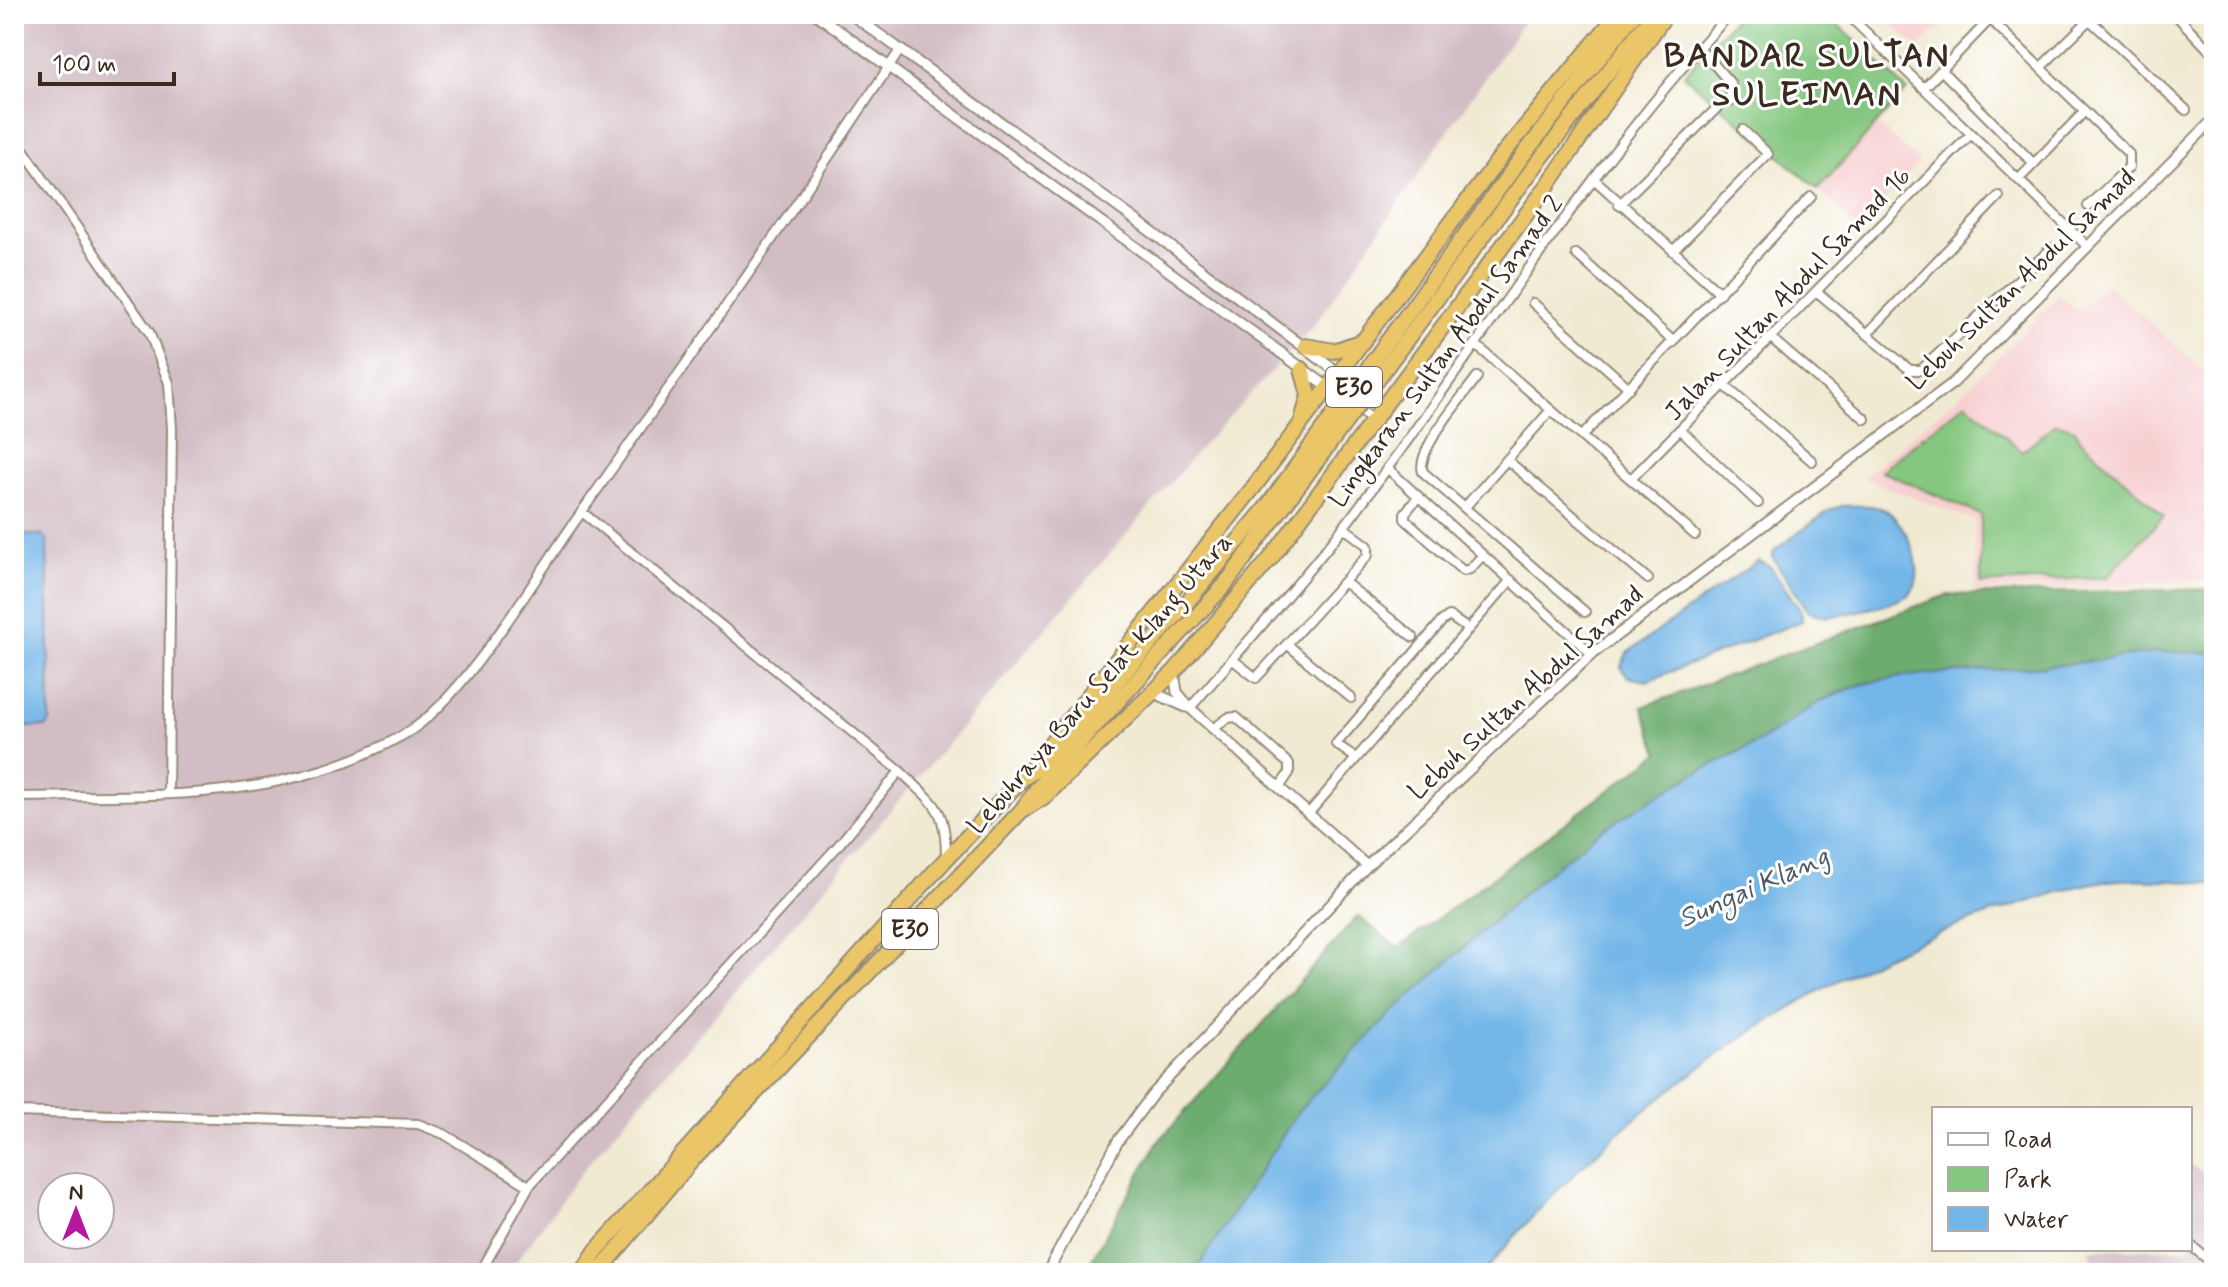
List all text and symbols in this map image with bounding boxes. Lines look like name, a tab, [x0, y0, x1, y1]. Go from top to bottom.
district label: BANDAR SULTAN SULEIMAN	[1664, 34, 1950, 118]
scale bar	[40, 36, 174, 86]
text: 100 m	[52, 50, 116, 81]
street label: Jalan Sultan Abdul Samad 16	[1658, 160, 1919, 429]
street label: Lebuh Sultan Abdul Samad	[1900, 162, 2143, 399]
street label: Lingkaran Sultan Abdul Samad 2	[1322, 189, 1573, 516]
road number: E30	[1326, 367, 1382, 407]
street label: Lebuhraya Baru Selat Klang Utara	[960, 527, 1243, 844]
street label: Lebuh Sultan Abdul Samad	[1401, 579, 1651, 808]
water label: Sungai Klang	[1673, 838, 1837, 940]
road number: E30	[882, 909, 938, 949]
legend	[1932, 1107, 2192, 1251]
text: Road	[2004, 1125, 2052, 1156]
text: Park	[2004, 1165, 2052, 1196]
north arrow	[36, 1171, 116, 1251]
text: N	[69, 1179, 83, 1207]
text: Water	[2004, 1205, 2069, 1236]

